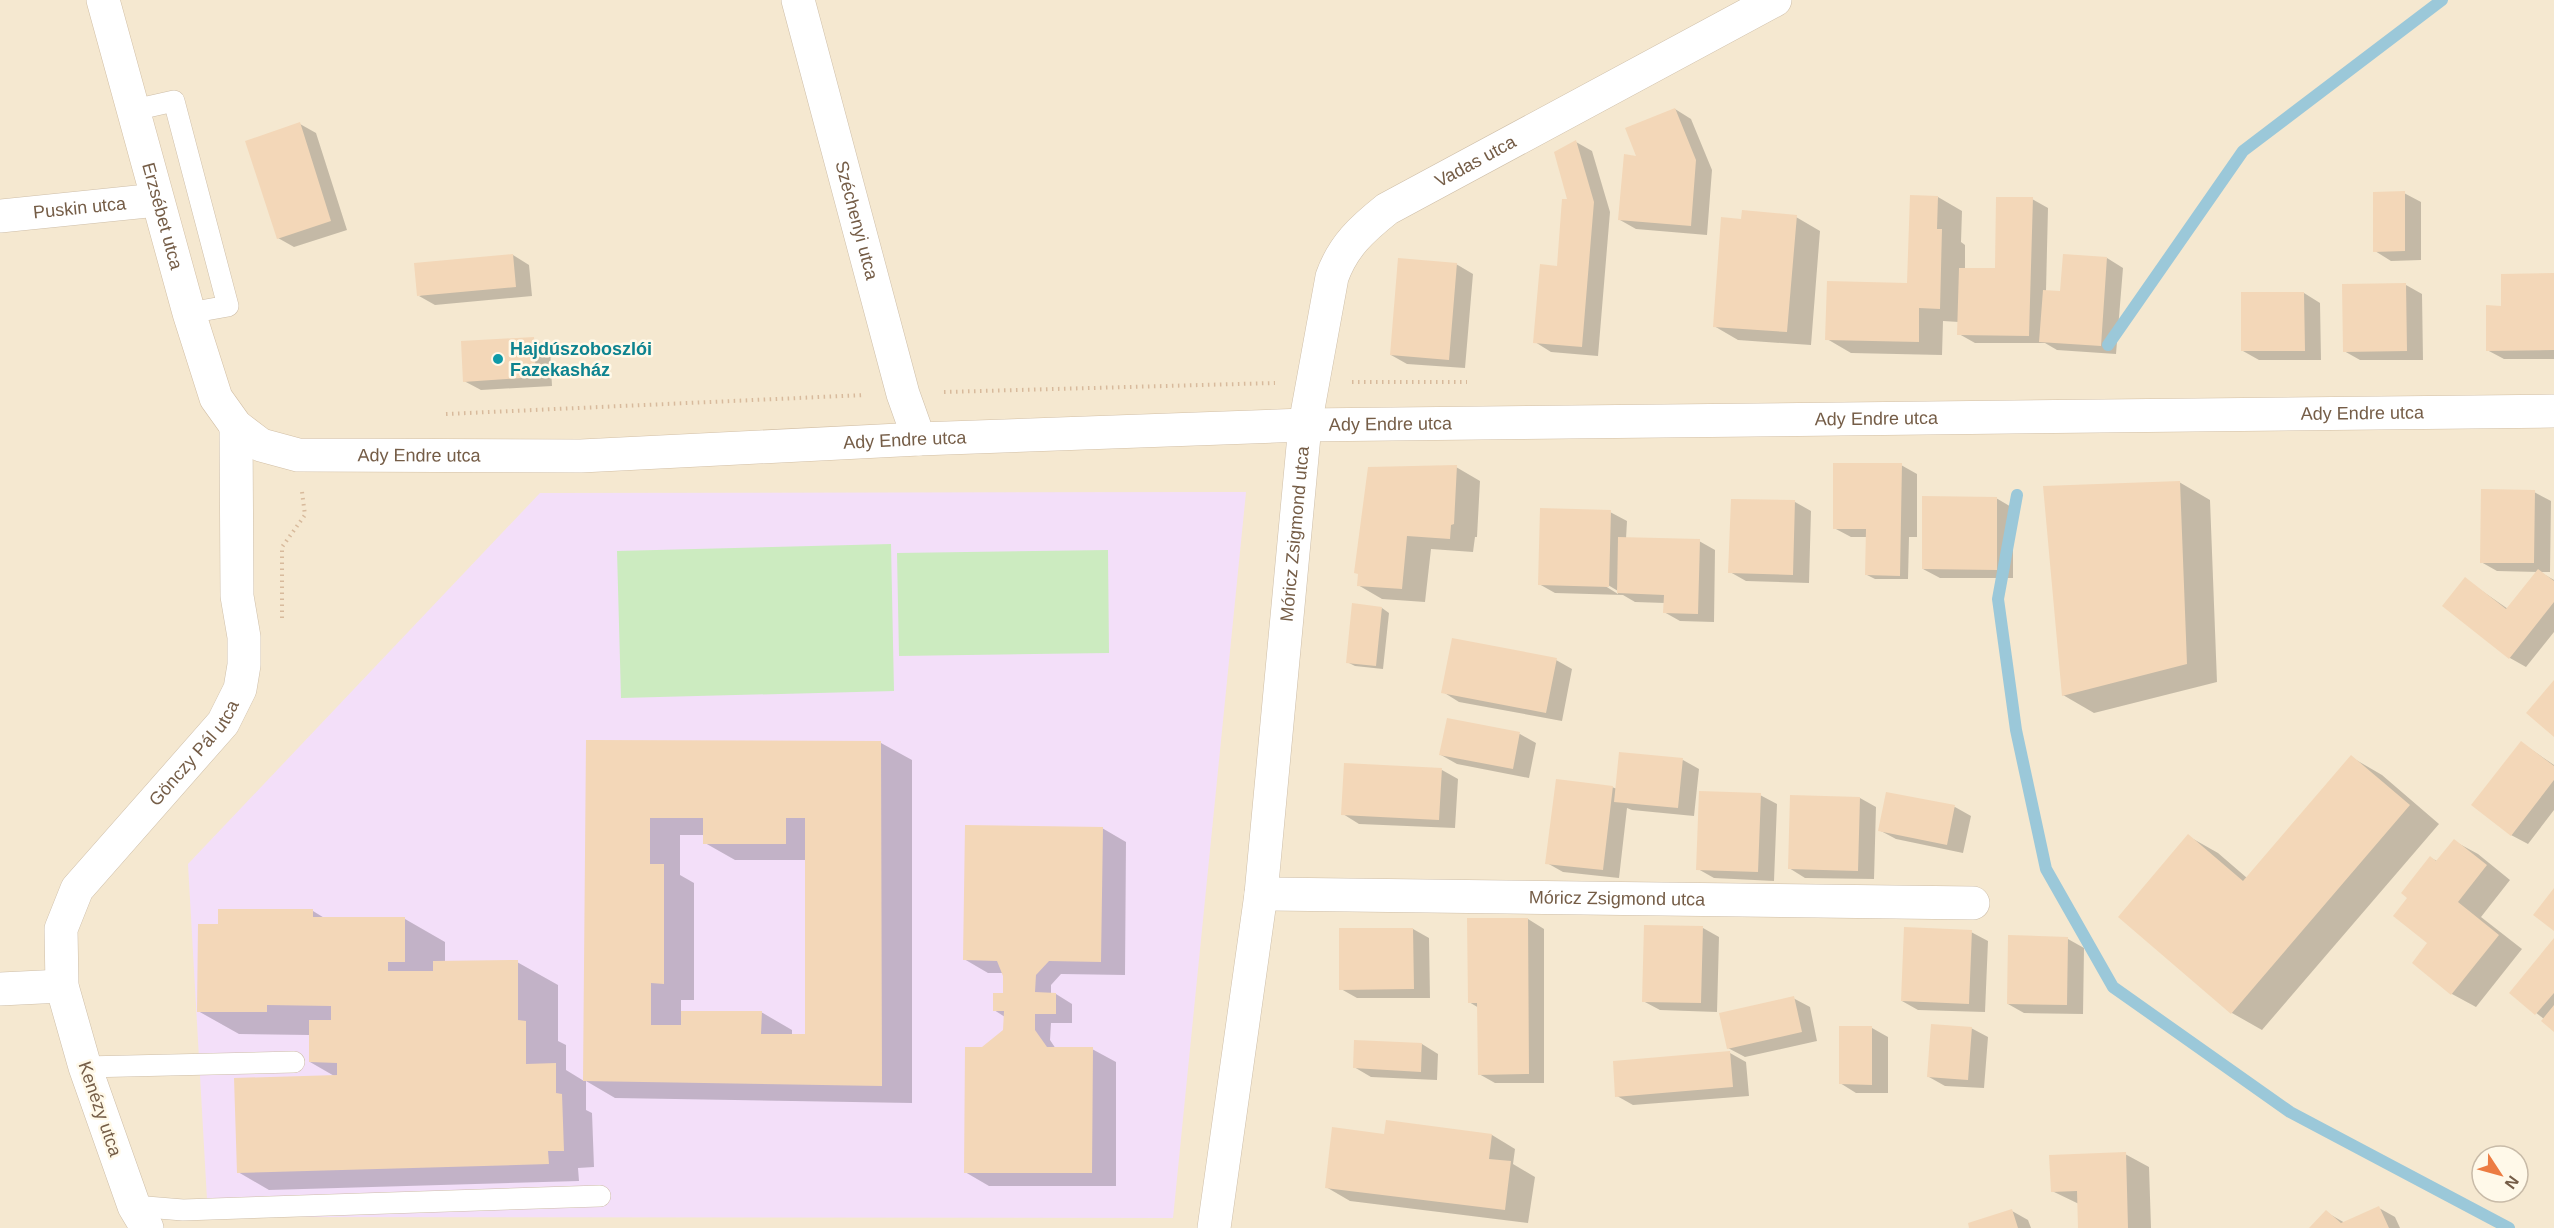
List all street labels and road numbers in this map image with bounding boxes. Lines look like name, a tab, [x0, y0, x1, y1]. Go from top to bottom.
street label: Vadas utca	[1432, 131, 1520, 191]
street label: Széchenyi utca	[831, 159, 882, 283]
street label: Erzsébet utca	[138, 160, 187, 273]
street label: Puskin utca	[32, 193, 128, 223]
street label: Ady Endre utca	[2301, 402, 2425, 424]
street label: Ady Endre utca	[1815, 408, 1939, 429]
street label: Ady Endre utca	[1329, 413, 1453, 435]
street label: Ady Endre utca	[843, 427, 968, 453]
street label: Móricz Zsigmond utca	[1277, 444, 1313, 622]
street label: Ady Endre utca	[357, 445, 482, 466]
street label: Gönczy Pál utca	[145, 696, 243, 810]
street label: Móricz Zsigmond utca	[1529, 887, 1706, 910]
street label: Kenézy utca	[74, 1059, 126, 1160]

